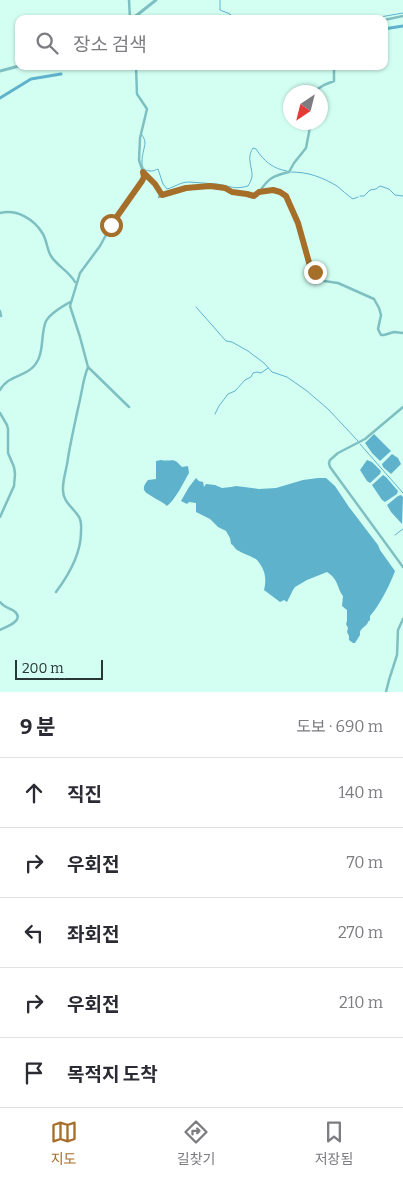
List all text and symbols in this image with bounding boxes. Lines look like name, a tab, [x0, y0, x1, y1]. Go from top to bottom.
search box	[15, 15, 388, 70]
icon: search	[33, 29, 61, 57]
text: 장소 검색	[73, 33, 147, 56]
north arrow	[283, 85, 328, 130]
route start	[100, 214, 123, 237]
route end	[304, 261, 327, 284]
scale bar	[15, 657, 102, 680]
text: 200 m	[22, 660, 64, 677]
text: 9 분	[20, 714, 56, 740]
text: 도보 · 690 m	[296, 717, 383, 736]
icon: ahead	[20, 779, 48, 807]
text: 직진	[67, 783, 102, 806]
text: 140 m	[338, 783, 383, 802]
icon: right	[20, 849, 48, 877]
text: 우회전	[67, 853, 119, 876]
text: 70 m	[347, 853, 383, 872]
icon: left	[20, 919, 48, 947]
text: 좌회전	[67, 923, 119, 946]
text: 270 m	[338, 923, 383, 942]
icon: right	[20, 989, 48, 1017]
text: 우회전	[67, 993, 119, 1016]
text: 210 m	[339, 993, 383, 1012]
icon: arrive	[20, 1059, 48, 1087]
text: 목적지 도착	[67, 1063, 158, 1086]
tab: 지도	[50, 1118, 78, 1168]
tab: 길찾기	[177, 1118, 215, 1168]
tab: 저장됨	[315, 1118, 353, 1168]

